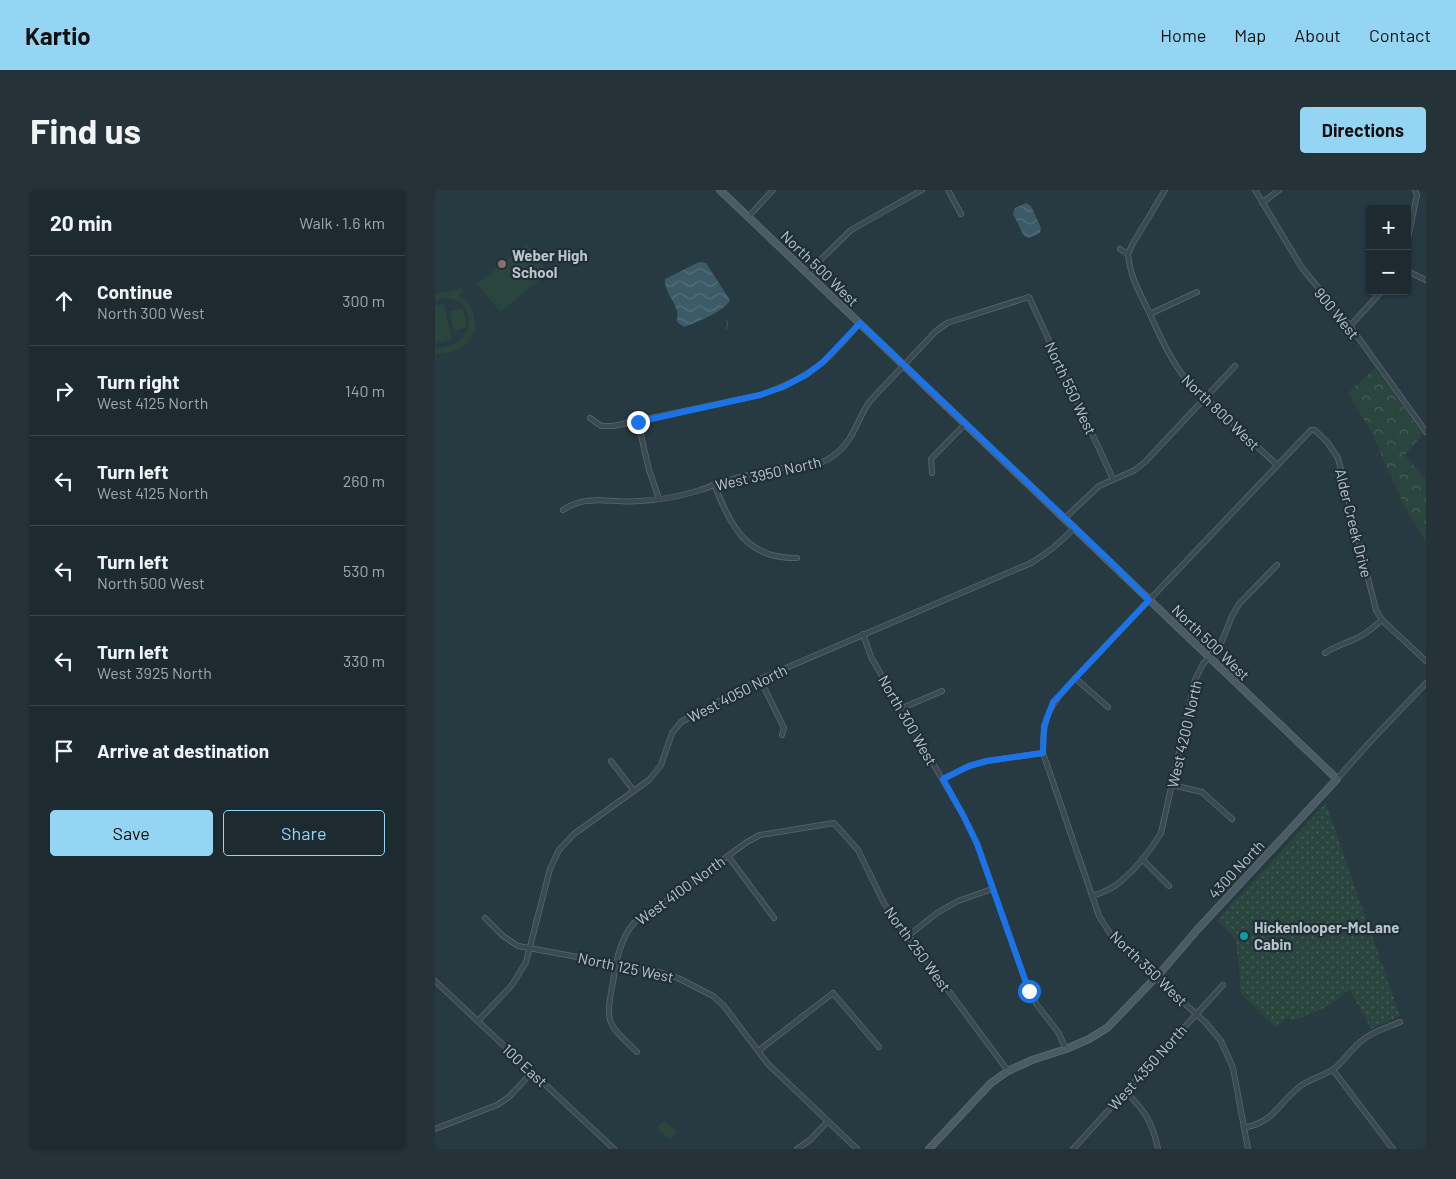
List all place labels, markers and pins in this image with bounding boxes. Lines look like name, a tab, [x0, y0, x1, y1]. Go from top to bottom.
place label: Weber High School	[512, 246, 588, 281]
marker: Weber High School	[496, 258, 508, 270]
place label: Hickenlooper-McLane Cabin	[1254, 918, 1399, 953]
marker: Hickenlooper-McLane Cabin	[1238, 930, 1250, 942]

